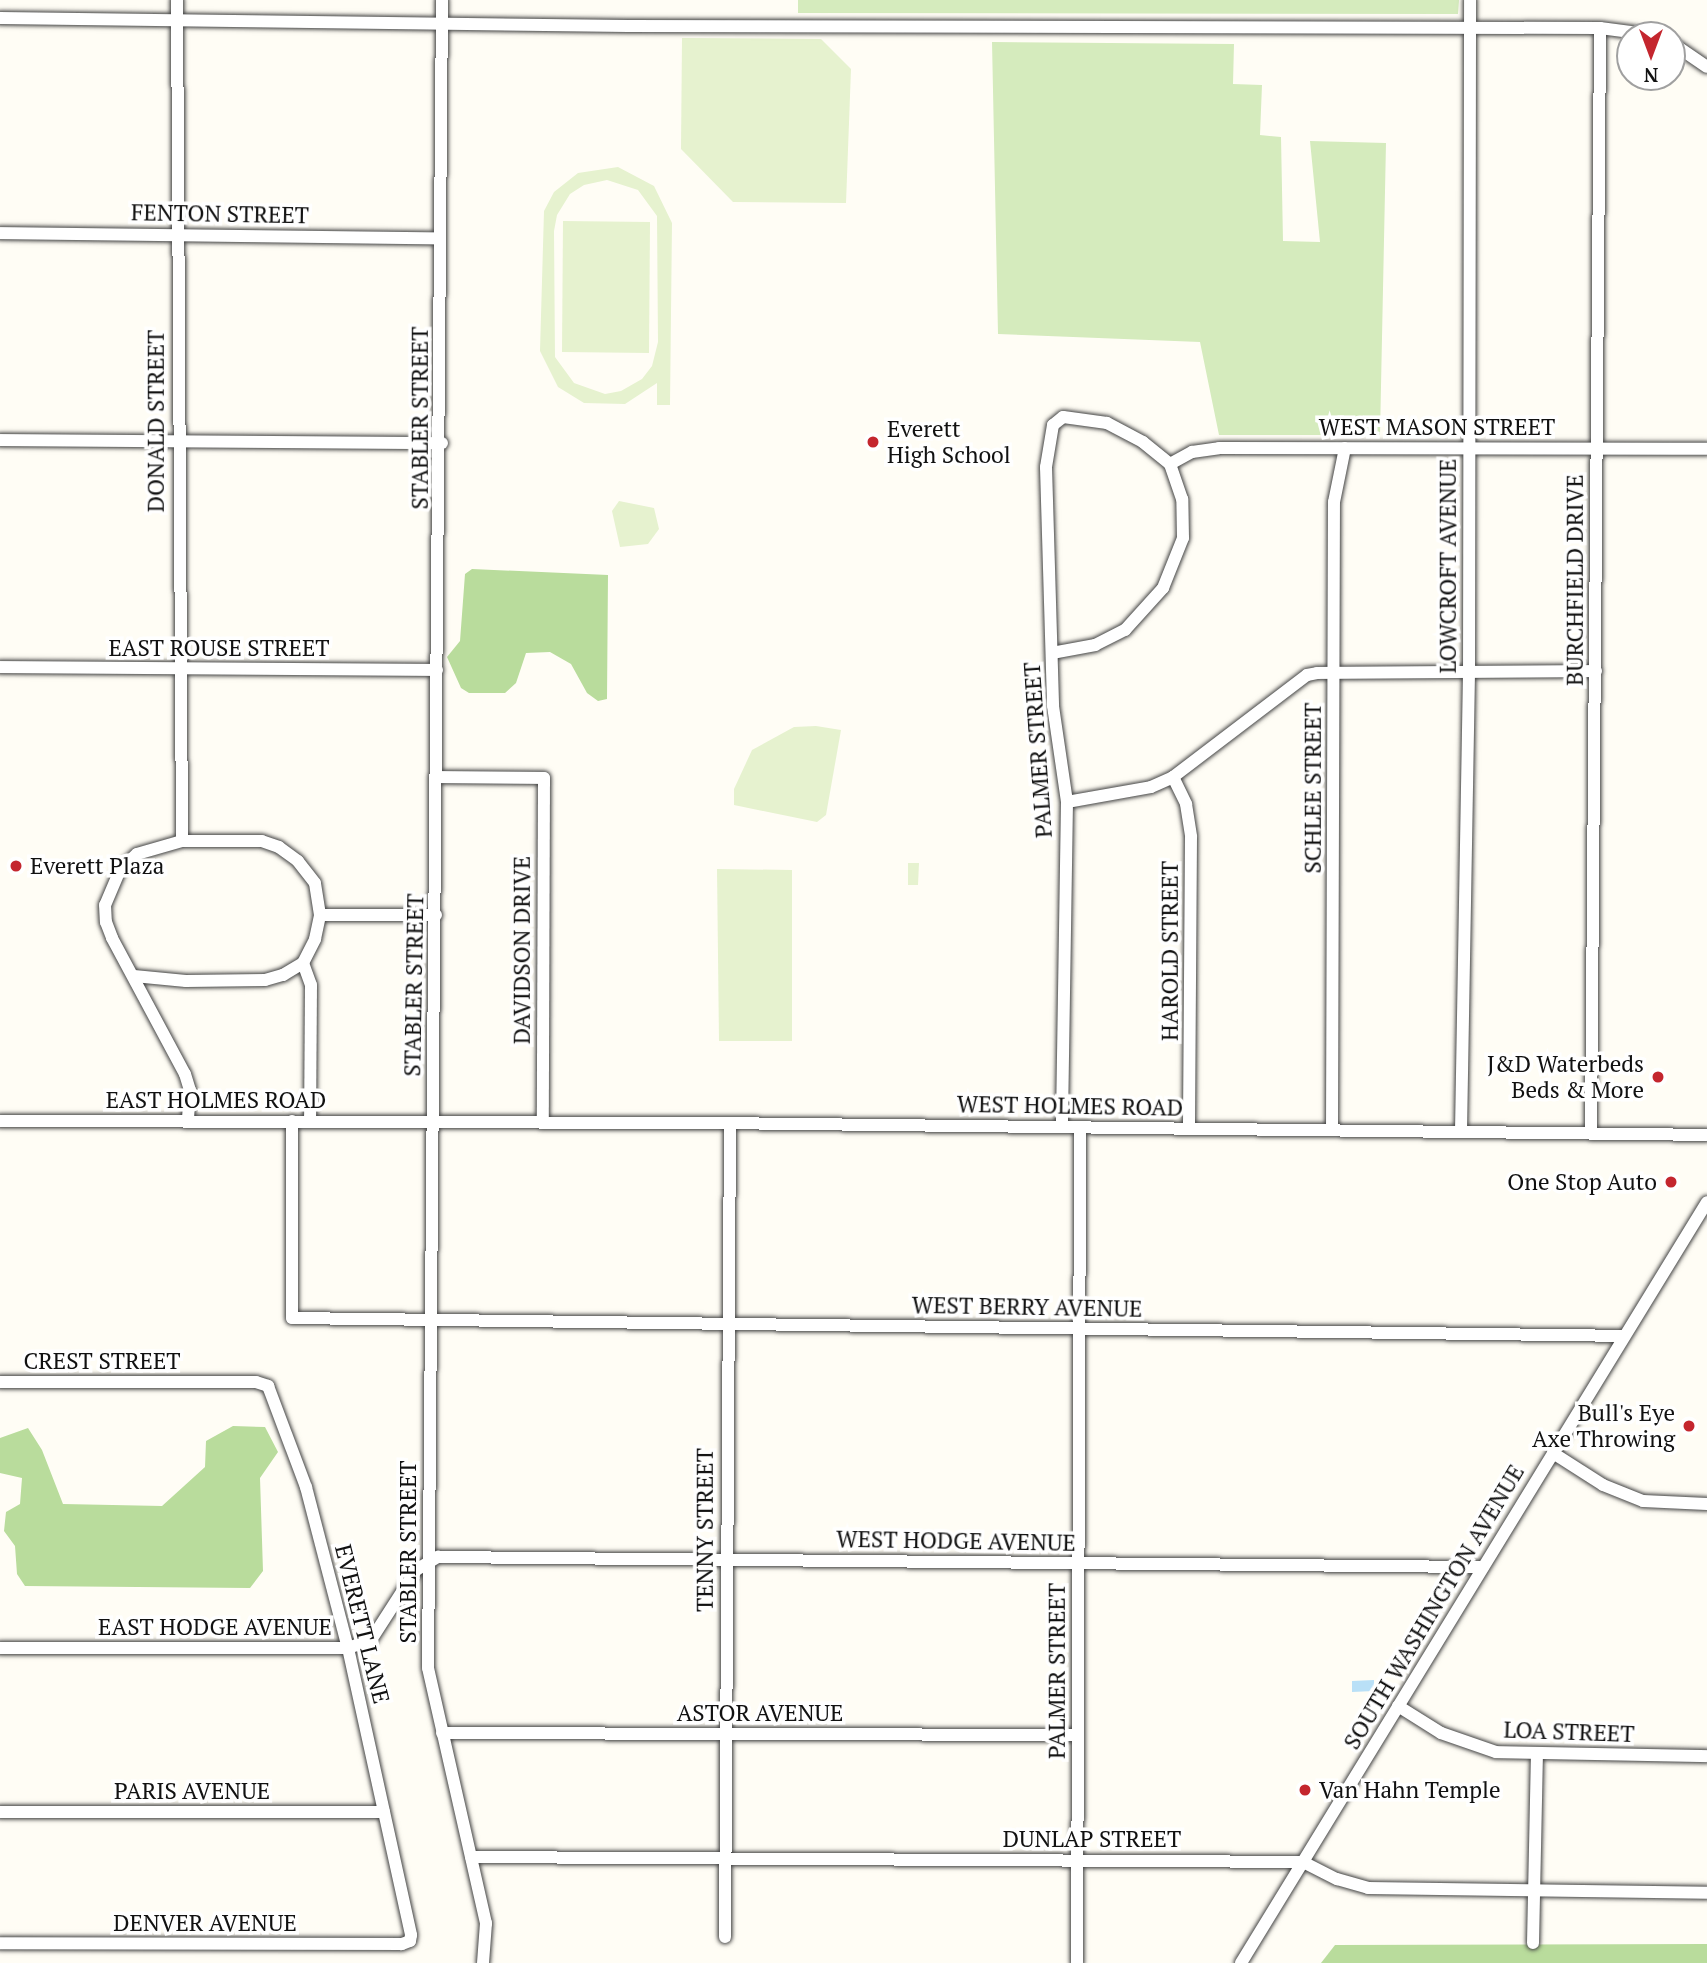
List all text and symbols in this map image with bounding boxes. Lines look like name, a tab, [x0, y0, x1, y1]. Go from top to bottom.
north arrow	[1616, 21, 1686, 91]
text: N	[1644, 63, 1658, 88]
street label: FENTON STREET	[131, 199, 309, 229]
street label: STABLER STREET	[406, 326, 434, 510]
street label: DONALD STREET	[142, 330, 170, 512]
street label: WEST MASON STREET	[1319, 413, 1555, 441]
place label: Everett High School	[887, 415, 1011, 469]
marker: Everett High School	[865, 434, 881, 450]
street label: LOWCROFT AVENUE	[1434, 458, 1462, 674]
street label: BURCHFIELD DRIVE	[1561, 474, 1589, 686]
street label: EAST ROUSE STREET	[108, 634, 330, 662]
street label: PALMER STREET	[1018, 661, 1058, 839]
street label: SCHLEE STREET	[1299, 702, 1327, 874]
place label: Everett Plaza	[30, 852, 164, 880]
street label: DAVIDSON DRIVE	[508, 856, 536, 1044]
marker: Everett Plaza	[8, 858, 24, 874]
street label: HAROLD STREET	[1156, 861, 1184, 1041]
street label: STABLER STREET	[399, 893, 429, 1077]
place label: J&D Waterbeds Beds & More	[1487, 1050, 1644, 1104]
marker: J&D Waterbeds Beds & More	[1650, 1069, 1666, 1085]
street label: EAST HOLMES ROAD	[106, 1086, 326, 1114]
street label: WEST HOLMES ROAD	[957, 1090, 1183, 1122]
place label: One Stop Auto	[1507, 1168, 1657, 1196]
marker: One Stop Auto	[1663, 1174, 1679, 1190]
street label: WEST BERRY AVENUE	[911, 1291, 1143, 1323]
street label: CREST STREET	[23, 1347, 181, 1375]
place label: Bull's Eye Axe Throwing	[1532, 1399, 1675, 1453]
marker: Bull's Eye Axe Throwing	[1681, 1418, 1697, 1434]
street label: TENNY STREET	[691, 1448, 719, 1612]
street label: STABLER STREET	[394, 1460, 422, 1644]
street label: SOUTH WASHINGTON AVENUE	[1338, 1460, 1530, 1754]
street label: WEST HODGE AVENUE	[836, 1525, 1076, 1557]
street label: EVERETT LANE	[329, 1542, 395, 1706]
street label: PALMER STREET	[1043, 1583, 1071, 1759]
street label: EAST HODGE AVENUE	[98, 1613, 332, 1641]
street label: ASTOR AVENUE	[676, 1699, 844, 1727]
street label: LOA STREET	[1503, 1716, 1635, 1748]
place label: Van Hahn Temple	[1319, 1776, 1501, 1804]
street label: PARIS AVENUE	[114, 1777, 270, 1805]
marker: Van Hahn Temple	[1297, 1782, 1313, 1798]
street label: DUNLAP STREET	[1003, 1825, 1181, 1853]
street label: DENVER AVENUE	[113, 1909, 297, 1937]

